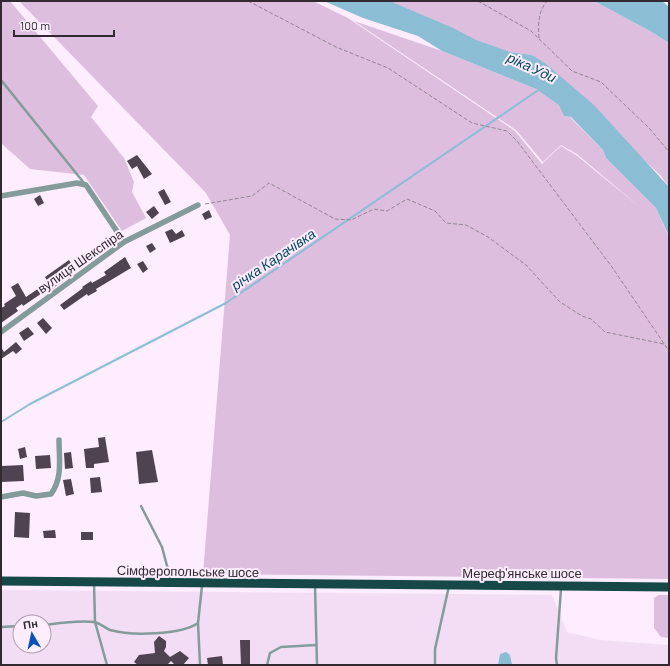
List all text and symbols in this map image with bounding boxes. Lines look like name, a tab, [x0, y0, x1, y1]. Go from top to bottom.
scale bar	[14, 12, 114, 38]
text: 100 m	[20, 18, 50, 32]
water label: ріка Уди	[504, 48, 559, 86]
water label: річка Карачівка	[227, 224, 319, 294]
street label: вулиця Шекспіра	[34, 225, 126, 296]
street label: Сімферопольське шосе	[117, 562, 259, 580]
street label: Мереф'янське шосе	[462, 565, 582, 581]
north arrow	[12, 614, 52, 654]
text: Пн	[22, 616, 39, 631]

